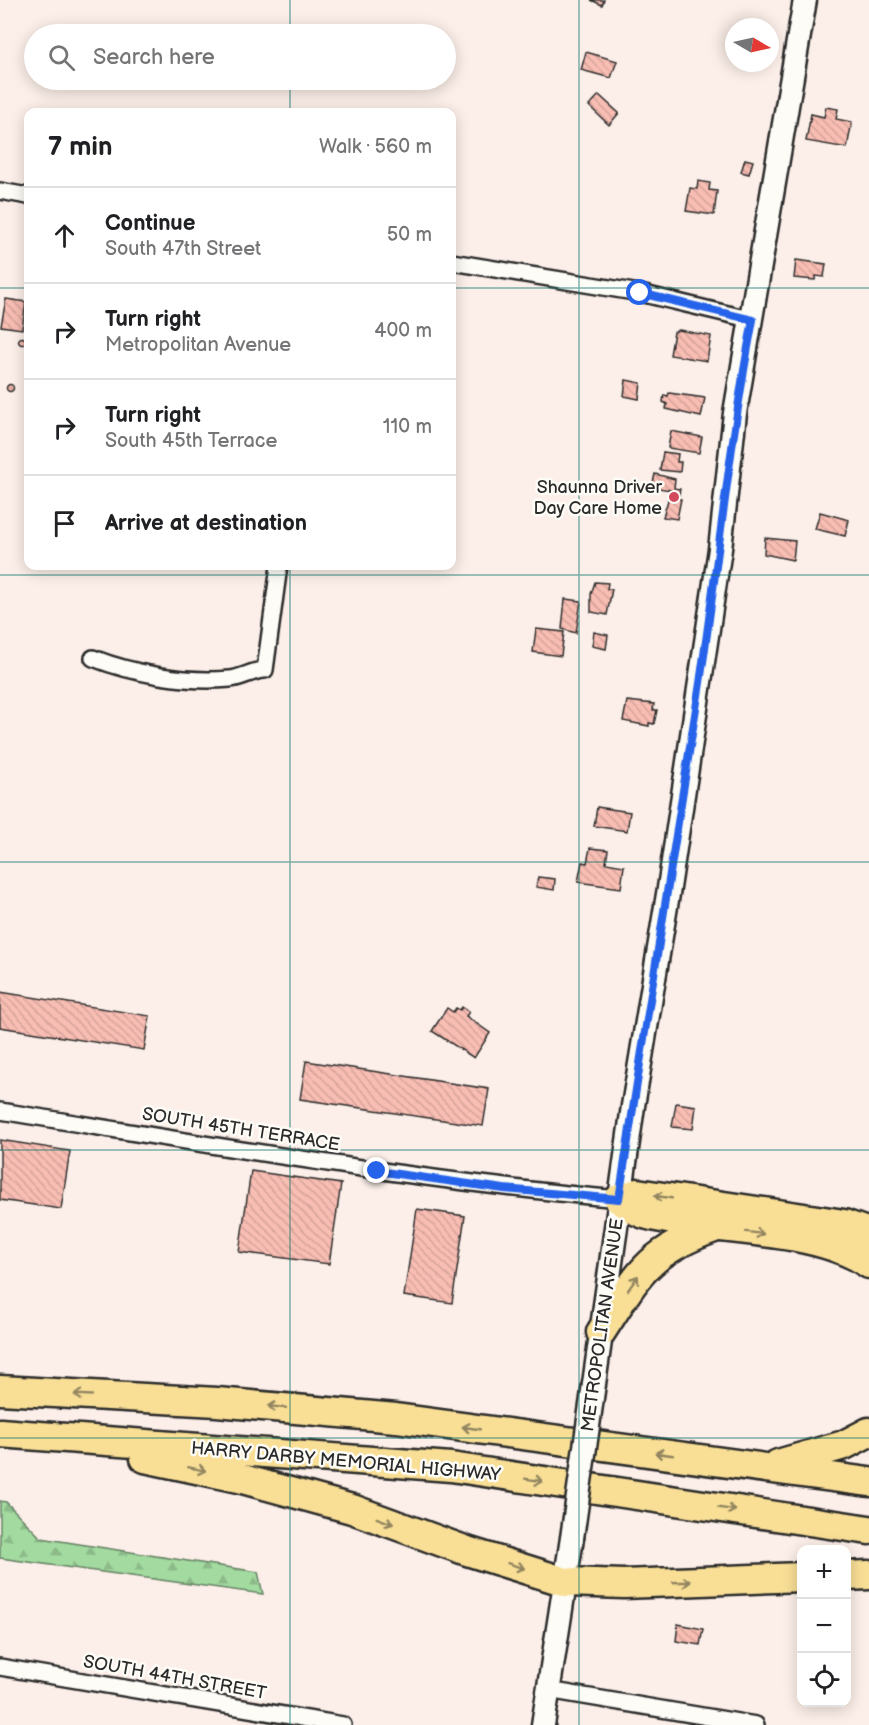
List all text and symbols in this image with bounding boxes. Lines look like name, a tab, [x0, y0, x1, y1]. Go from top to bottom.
north arrow	[725, 18, 779, 72]
search box	[24, 24, 456, 90]
icon: search	[45, 41, 78, 74]
text: Search here	[93, 44, 215, 71]
text: 7 min	[48, 132, 112, 163]
text: Walk · 560 m	[319, 135, 432, 159]
text: Continue	[105, 210, 195, 237]
icon: ahead	[48, 219, 81, 252]
text: 50 m	[387, 223, 432, 247]
text: South 47th Street	[105, 237, 261, 261]
route start	[626, 279, 652, 305]
text: Turn right	[105, 306, 201, 333]
icon: right	[48, 315, 81, 348]
text: 400 m	[374, 319, 432, 343]
text: Metropolitan Avenue	[105, 333, 291, 357]
text: Turn right	[105, 402, 201, 429]
icon: right	[48, 411, 81, 444]
text: 110 m	[383, 415, 432, 439]
text: South 45th Terrace	[105, 429, 277, 453]
place label: Shaunna Driver Day Care Home	[534, 477, 662, 519]
marker: Shaunna Driver Day Care Home	[667, 490, 681, 504]
icon: arrive	[48, 507, 81, 540]
text: Arrive at destination	[105, 510, 307, 537]
street label: SOUTH 45TH TERRACE	[141, 1104, 341, 1156]
route end	[363, 1157, 389, 1183]
one-way arrow	[653, 1192, 673, 1203]
street label: METROPOLITAN AVENUE	[577, 1217, 628, 1433]
one-way arrow	[744, 1228, 764, 1239]
one-way arrow	[627, 1276, 639, 1292]
one-way arrow	[73, 1389, 93, 1400]
one-way arrow	[268, 1402, 288, 1413]
one-way arrow	[462, 1422, 481, 1433]
street label: HARRY DARBY MEMORIAL HIGHWAY	[190, 1437, 502, 1486]
one-way arrow	[655, 1448, 675, 1459]
one-way arrow	[186, 1464, 206, 1475]
one-way arrow	[524, 1474, 544, 1485]
one-way arrow	[717, 1503, 736, 1514]
one-way arrow	[375, 1516, 394, 1527]
map controls	[797, 1545, 851, 1707]
button: +	[797, 1545, 851, 1599]
one-way arrow	[506, 1562, 525, 1573]
one-way arrow	[672, 1576, 692, 1587]
button: −	[797, 1599, 851, 1653]
street label: SOUTH 44TH STREET	[82, 1651, 268, 1704]
button: locate	[797, 1653, 851, 1707]

